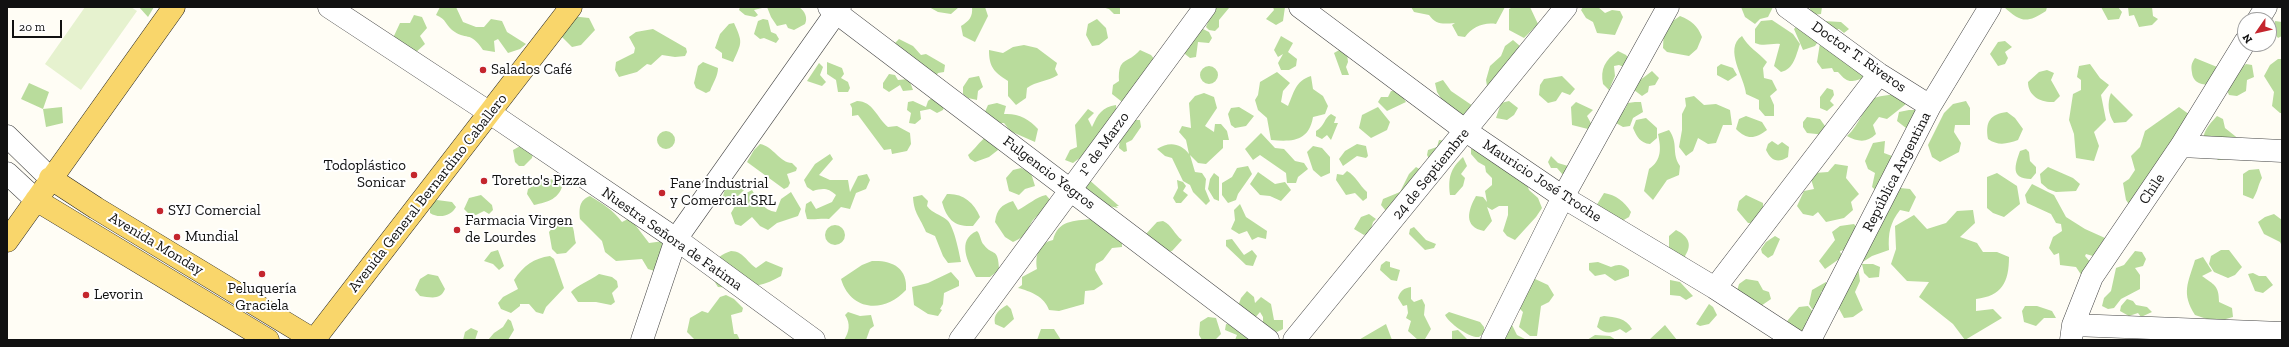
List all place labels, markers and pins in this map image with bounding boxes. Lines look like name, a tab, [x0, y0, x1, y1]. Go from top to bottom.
place label: Salados Café	[491, 61, 572, 79]
marker: Salados Café	[478, 65, 488, 75]
place label: Todoplástico Sonicar	[324, 157, 406, 192]
marker: Todoplástico Sonicar	[409, 170, 419, 180]
place label: Toretto's Pizza	[492, 172, 587, 190]
place label: Fane Industrial y Comercial SRL	[670, 175, 776, 210]
marker: Toretto's Pizza	[479, 176, 489, 186]
marker: Fane Industrial y Comercial SRL	[657, 188, 667, 198]
place label: SYJ Comercial	[168, 202, 261, 220]
marker: SYJ Comercial	[155, 206, 165, 216]
place label: Farmacia Virgen de Lourdes	[465, 212, 572, 247]
marker: Farmacia Virgen de Lourdes	[452, 225, 462, 235]
place label: Mundial	[185, 228, 239, 246]
marker: Mundial	[172, 232, 182, 242]
marker: Peluquería Graciela	[257, 269, 267, 279]
place label: Peluquería Graciela	[228, 280, 296, 315]
place label: Levorin	[94, 286, 143, 304]
marker: Levorin	[81, 290, 91, 300]

